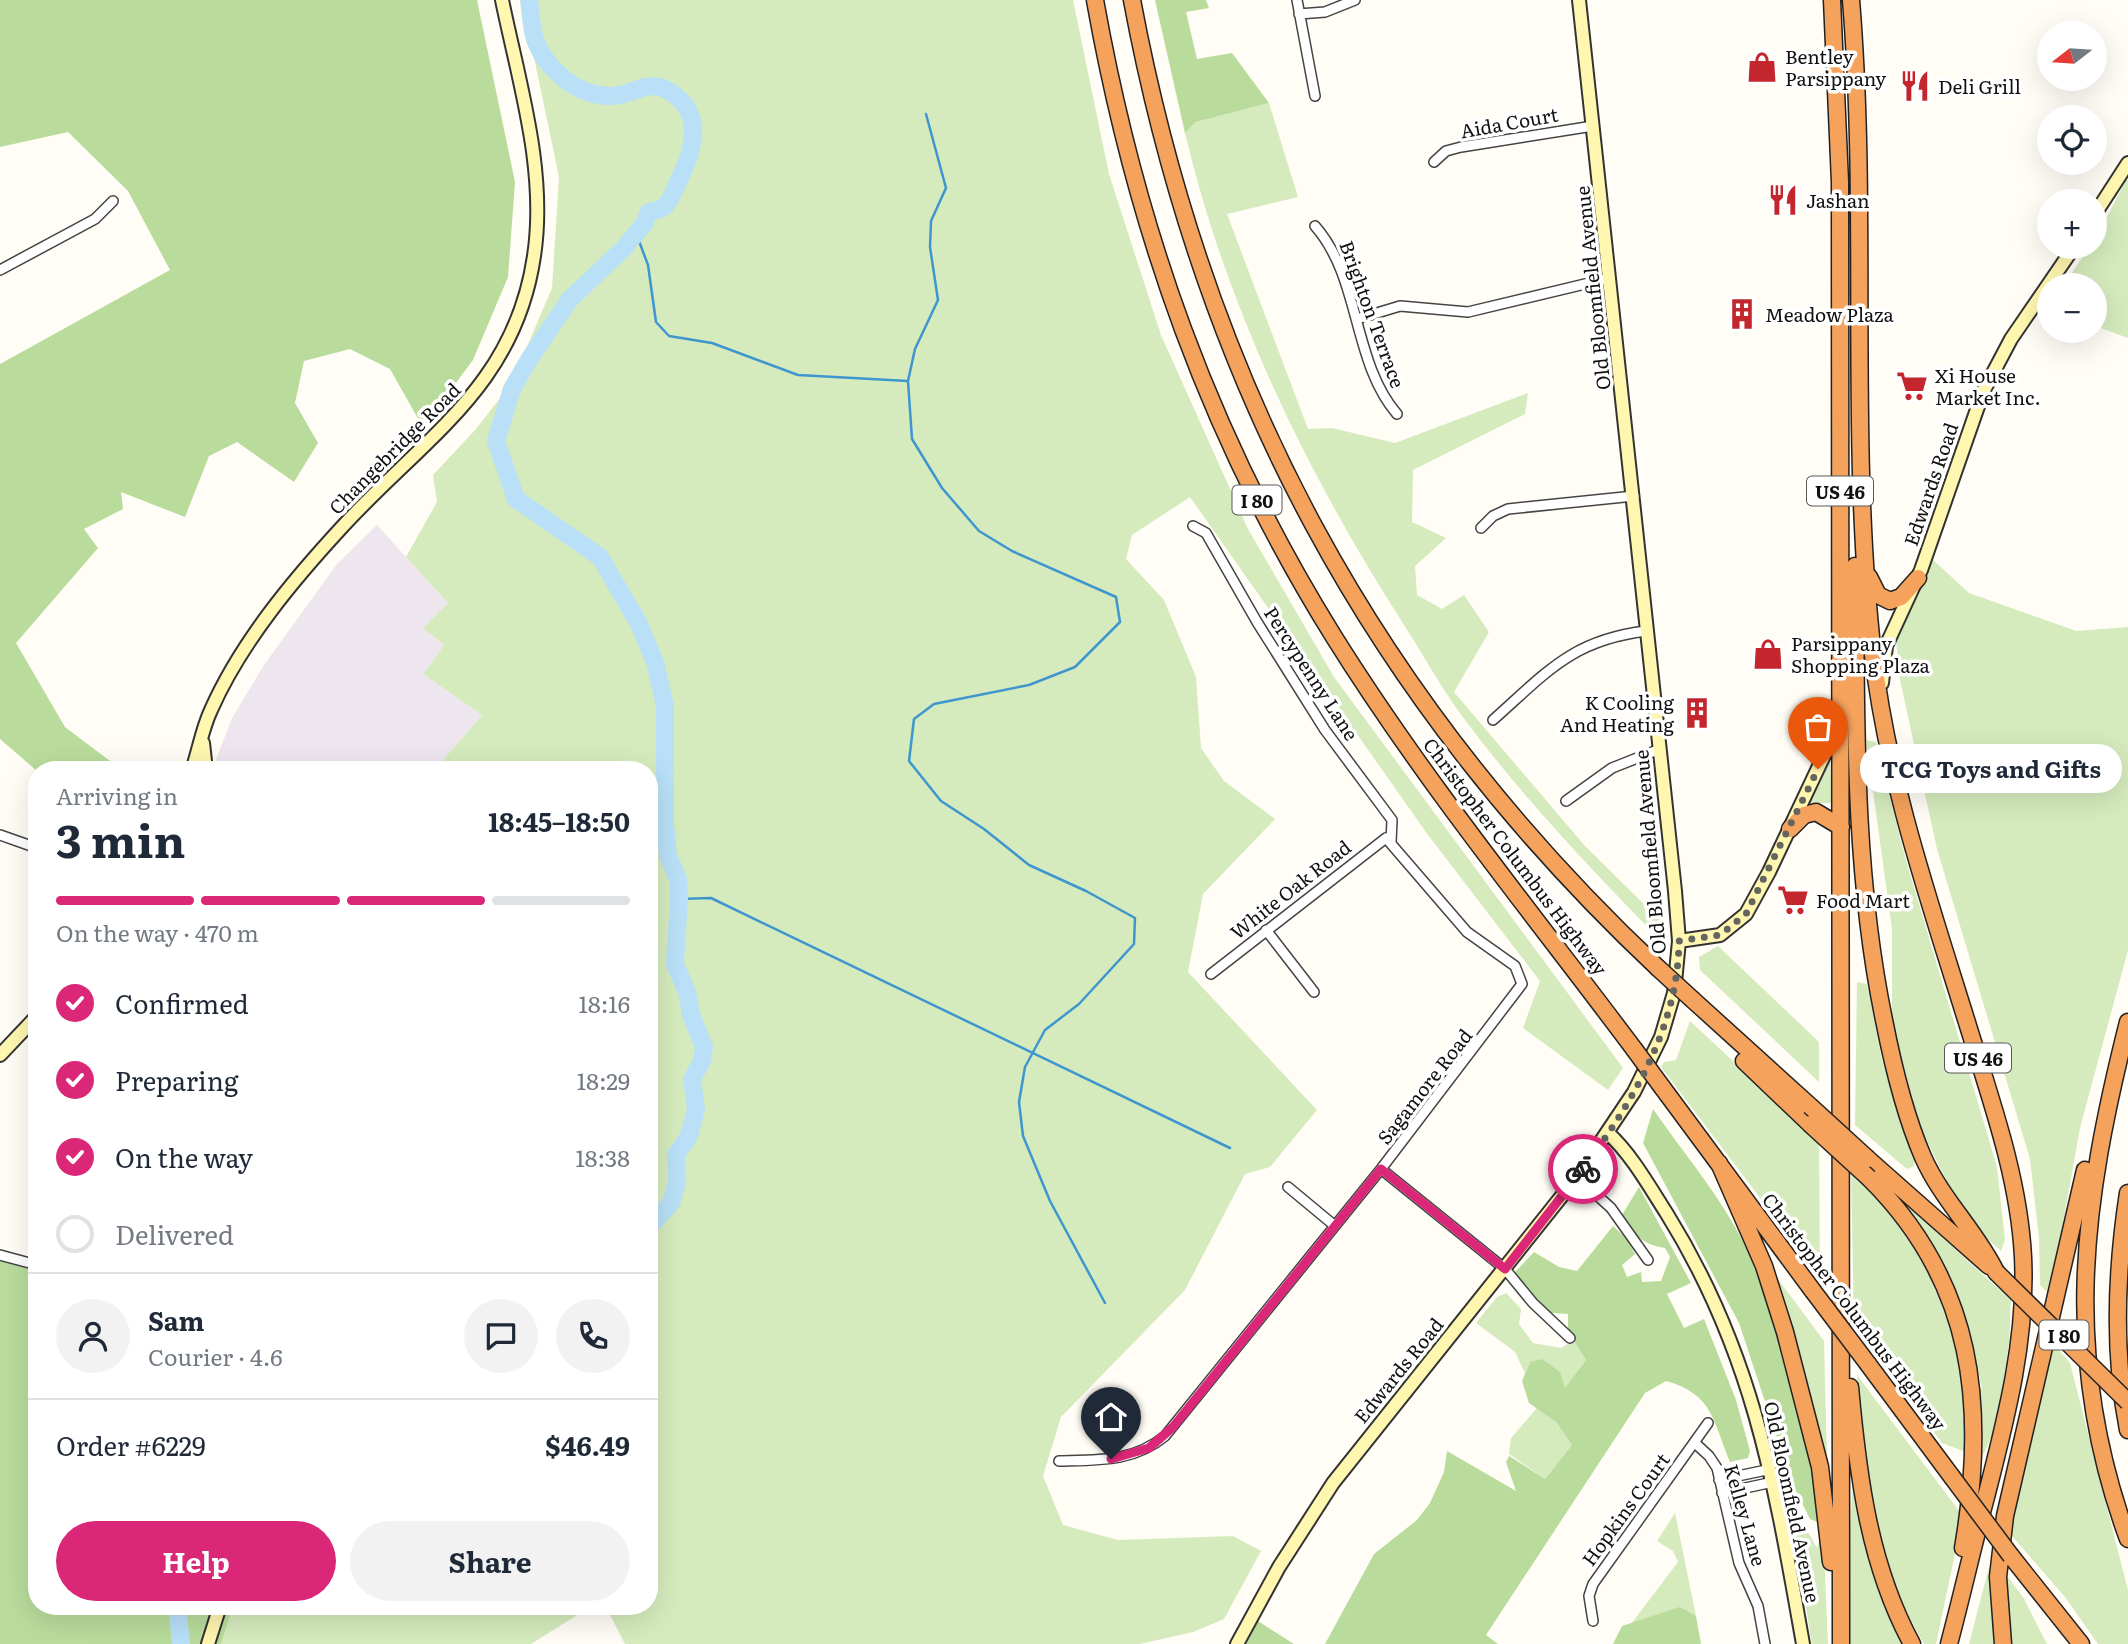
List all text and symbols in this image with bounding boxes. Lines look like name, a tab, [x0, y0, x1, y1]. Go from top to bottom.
north arrow	[2037, 21, 2107, 91]
map controls	[2037, 21, 2107, 343]
place label: Bentley Parsippany	[1785, 42, 1886, 92]
shop icon: Bentley Parsippany	[1745, 50, 1779, 84]
restaurant icon: Deli Grill	[1898, 69, 1932, 103]
place label: Deli Grill	[1938, 72, 2021, 100]
street label: Aida Court	[1458, 100, 1560, 144]
button: locate	[2037, 105, 2107, 175]
restaurant icon: Jashan	[1766, 183, 1800, 217]
street label: Old Bloomfield Avenue	[1567, 184, 1617, 391]
place label: Jashan	[1806, 186, 1870, 214]
button: +	[2037, 189, 2107, 259]
street label: Brighton Terrace	[1333, 236, 1413, 392]
button: −	[2037, 273, 2107, 343]
building icon: Meadow Plaza	[1725, 297, 1759, 331]
place label: Meadow Plaza	[1765, 300, 1894, 328]
place label: Xi House Market Inc.	[1935, 361, 2041, 411]
supermarket icon: Xi House Market Inc.	[1895, 369, 1929, 403]
street label: Changebridge Road	[322, 376, 466, 520]
street label: Edwards Road	[1896, 418, 1964, 549]
road number: US 46	[1807, 476, 1873, 505]
road number: I 80	[1232, 486, 1282, 514]
street label: Percypenny Lane	[1258, 600, 1366, 746]
place label: Parsippany Shopping Plaza	[1791, 629, 1931, 679]
shop icon: Parsippany Shopping Plaza	[1751, 637, 1785, 671]
place label: K Cooling And Heating	[1560, 688, 1674, 738]
building icon: K Cooling And Heating	[1680, 696, 1714, 730]
pin	[1788, 697, 1848, 769]
icon: bag	[1799, 708, 1837, 746]
street label: Christopher Columbus Highway	[1417, 731, 1615, 981]
callout: TCG Toys and Gifts	[1860, 744, 2122, 794]
street label: Old Bloomfield Avenue	[1626, 748, 1672, 955]
text: TCG Toys and Gifts	[1881, 751, 2101, 785]
text: Arriving in	[56, 778, 178, 812]
text: 18:45–18:50	[488, 801, 630, 840]
text: 3 min	[56, 804, 186, 872]
street label: White Oak Road	[1224, 833, 1357, 945]
supermarket icon: Food Mart	[1776, 883, 1810, 917]
place label: Food Mart	[1816, 886, 1910, 914]
text: On the way · 470 m	[56, 915, 259, 949]
text: Confirmed	[115, 983, 249, 1022]
icon: check	[56, 984, 94, 1022]
text: 18:16	[579, 986, 630, 1020]
street label: Sagamore Road	[1370, 1022, 1478, 1150]
road number: US 46	[1945, 1044, 2011, 1072]
text: Preparing	[115, 1060, 238, 1099]
icon: check	[56, 1061, 94, 1099]
text: 18:29	[577, 1063, 630, 1097]
courier	[1548, 1134, 1618, 1204]
text: On the way	[115, 1137, 253, 1176]
icon: check	[56, 1138, 94, 1176]
text: 18:38	[575, 1140, 630, 1174]
icon: bike	[1564, 1150, 1602, 1188]
street label: Christopher Columbus Highway	[1756, 1186, 1954, 1436]
text: Delivered	[115, 1214, 234, 1253]
button: person	[56, 1299, 130, 1373]
button: chat	[464, 1299, 538, 1373]
button: phone	[556, 1299, 630, 1373]
text: Sam	[148, 1300, 204, 1339]
street label: Edwards Road	[1347, 1311, 1450, 1429]
road number: I 80	[2039, 1320, 2088, 1350]
text: Courier · 4.6	[148, 1339, 283, 1373]
pin	[1081, 1387, 1141, 1459]
icon: home	[1092, 1398, 1130, 1436]
street label: Old Bloomfield Avenue	[1758, 1399, 1828, 1605]
text: Order #6229	[56, 1425, 206, 1464]
text: $46.49	[545, 1425, 630, 1464]
street label: Hopkins Court	[1574, 1446, 1676, 1571]
street label: Kelley Lane	[1718, 1461, 1774, 1569]
button: Help	[56, 1521, 336, 1601]
button: Share	[350, 1521, 630, 1601]

